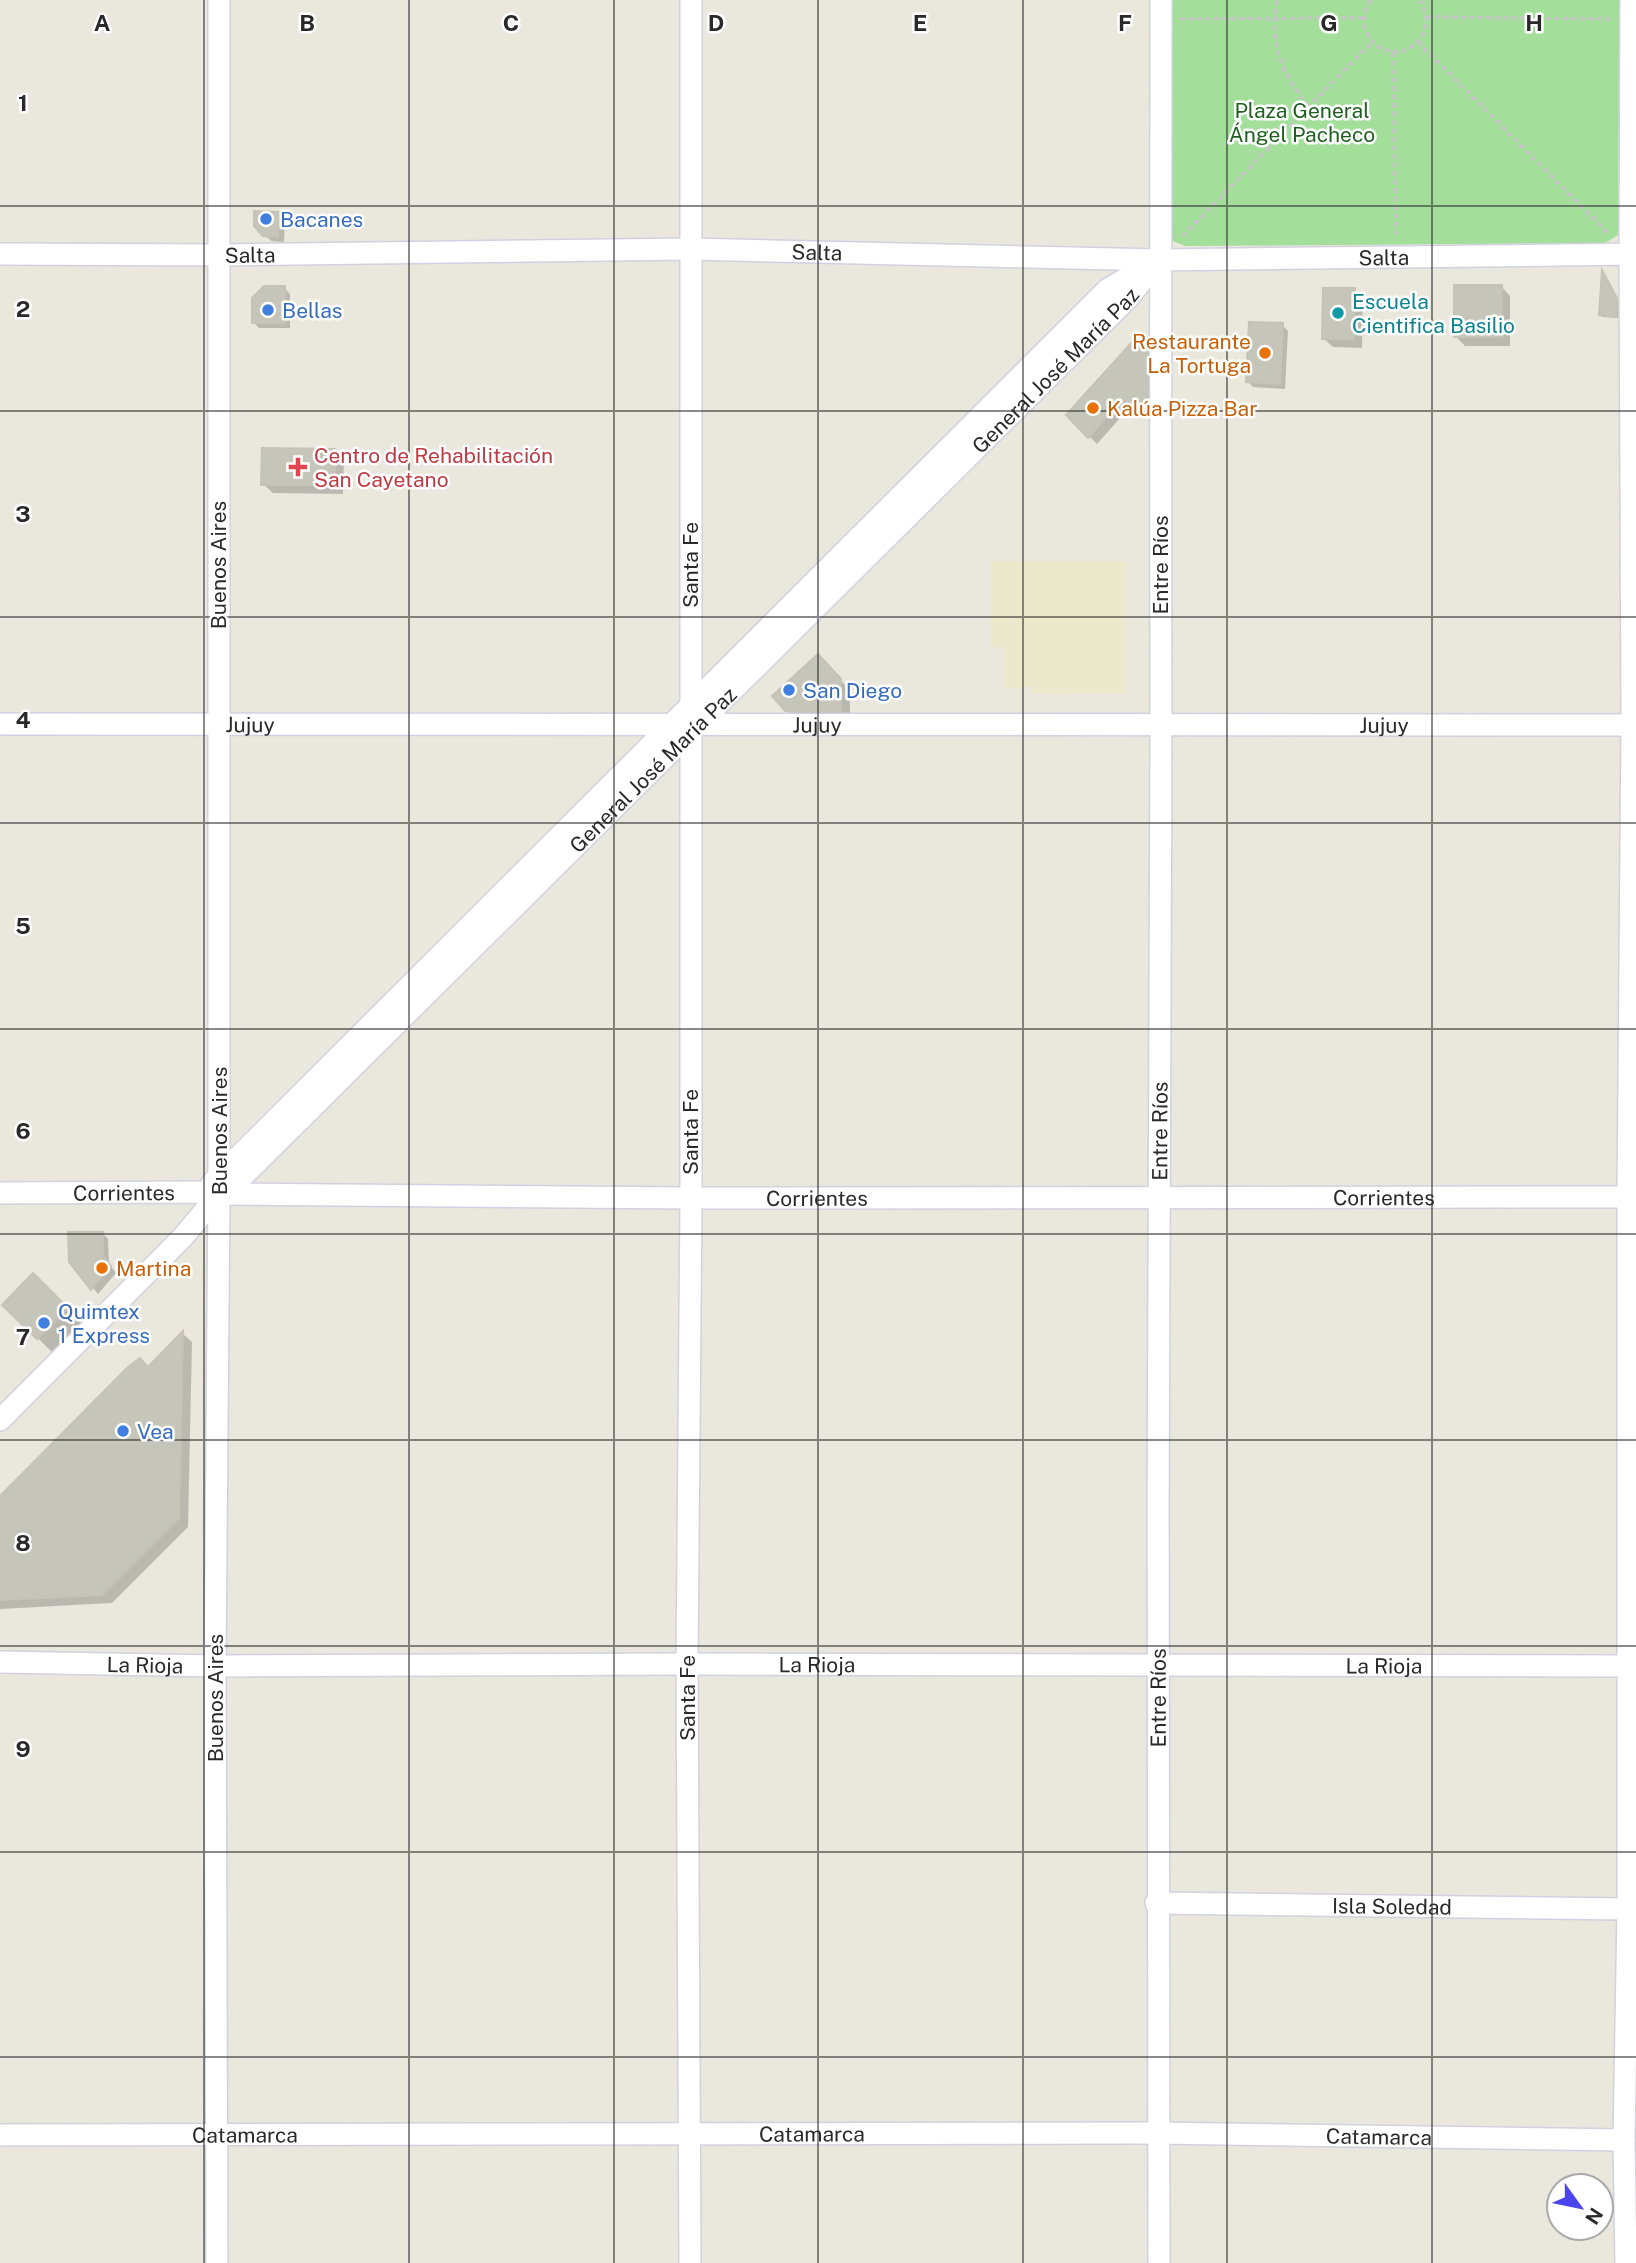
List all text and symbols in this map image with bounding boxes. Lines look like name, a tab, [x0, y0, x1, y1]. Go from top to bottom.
text: A	[94, 9, 111, 36]
text: B	[299, 9, 315, 36]
text: C	[503, 9, 519, 36]
text: D	[708, 9, 724, 36]
text: E	[913, 9, 927, 36]
text: F	[1118, 9, 1132, 36]
text: G	[1320, 9, 1338, 36]
text: H	[1525, 9, 1543, 36]
text: 1	[18, 89, 28, 116]
park label: Plaza General Ángel Pacheco	[1229, 98, 1375, 147]
place label: Bacanes	[280, 207, 363, 232]
marker: Bacanes	[258, 211, 274, 227]
street label: Salta	[791, 239, 843, 265]
street label: Salta	[224, 242, 276, 267]
street label: Salta	[1358, 244, 1409, 270]
street label: General José María Paz	[967, 282, 1144, 458]
place label: Escuela Cientifica Basilio	[1352, 289, 1515, 338]
text: 2	[16, 295, 30, 322]
place label: Bellas	[282, 298, 343, 323]
marker: Bellas	[260, 302, 276, 318]
marker: Escuela Cientifica Basilio	[1330, 305, 1346, 321]
place label: Restaurante La Tortuga	[1132, 329, 1251, 378]
marker: Restaurante La Tortuga	[1257, 345, 1273, 361]
place label: Kalúa Pizza Bar	[1107, 396, 1257, 421]
marker: Kalúa Pizza Bar	[1085, 400, 1101, 416]
place label: Centro de Rehabilitación San Cayetano	[314, 443, 553, 492]
marker: Centro de Rehabilitación San Cayetano	[288, 457, 308, 477]
text: 3	[15, 500, 31, 527]
street label: Buenos Aires	[206, 501, 231, 629]
street label: Entre Ríos	[1148, 515, 1173, 615]
street label: Santa Fe	[678, 522, 703, 608]
place label: San Diego	[803, 678, 902, 703]
street label: General José María Paz	[564, 681, 741, 858]
marker: San Diego	[781, 682, 797, 698]
text: 4	[15, 706, 31, 733]
street label: Jujuy	[225, 712, 275, 737]
street label: Jujuy	[792, 712, 842, 737]
street label: Jujuy	[1359, 712, 1409, 737]
text: 5	[15, 912, 31, 939]
street label: Buenos Aires	[207, 1067, 232, 1195]
street label: Entre Ríos	[1147, 1081, 1172, 1181]
street label: Santa Fe	[678, 1089, 703, 1175]
text: 6	[15, 1117, 31, 1144]
street label: Corrientes	[73, 1180, 175, 1205]
street label: Corrientes	[766, 1185, 868, 1210]
street label: Corrientes	[1333, 1185, 1435, 1210]
place label: Martina	[116, 1256, 191, 1281]
marker: Martina	[94, 1260, 110, 1276]
place label: Quimtex 1 Express	[58, 1299, 150, 1348]
marker: Quimtex 1 Express	[36, 1315, 52, 1331]
text: 7	[16, 1323, 30, 1350]
place label: Vea	[137, 1419, 174, 1444]
marker: Vea	[115, 1423, 131, 1439]
text: 8	[15, 1529, 31, 1556]
street label: Buenos Aires	[203, 1634, 228, 1762]
street label: Entre Ríos	[1145, 1648, 1170, 1748]
street label: La Rioja	[106, 1651, 184, 1678]
street label: La Rioja	[779, 1652, 855, 1677]
street label: La Rioja	[1346, 1653, 1422, 1678]
street label: Santa Fe	[675, 1655, 700, 1741]
text: 9	[15, 1735, 31, 1762]
street label: Isla Soledad	[1332, 1893, 1452, 1919]
street label: Catamarca	[759, 2121, 865, 2146]
street label: Catamarca	[192, 2122, 298, 2147]
street label: Catamarca	[1326, 2123, 1432, 2150]
north arrow	[1545, 2172, 1615, 2242]
text: N	[1581, 2204, 1608, 2228]

